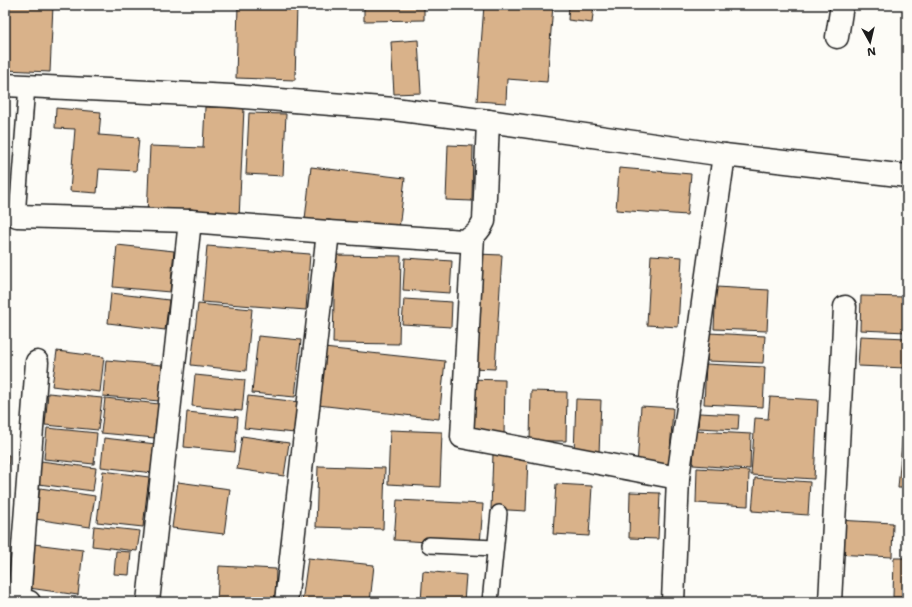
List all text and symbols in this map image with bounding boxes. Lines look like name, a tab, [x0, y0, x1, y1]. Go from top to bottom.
north arrow	[850, 22, 890, 62]
text: N	[866, 43, 877, 59]

